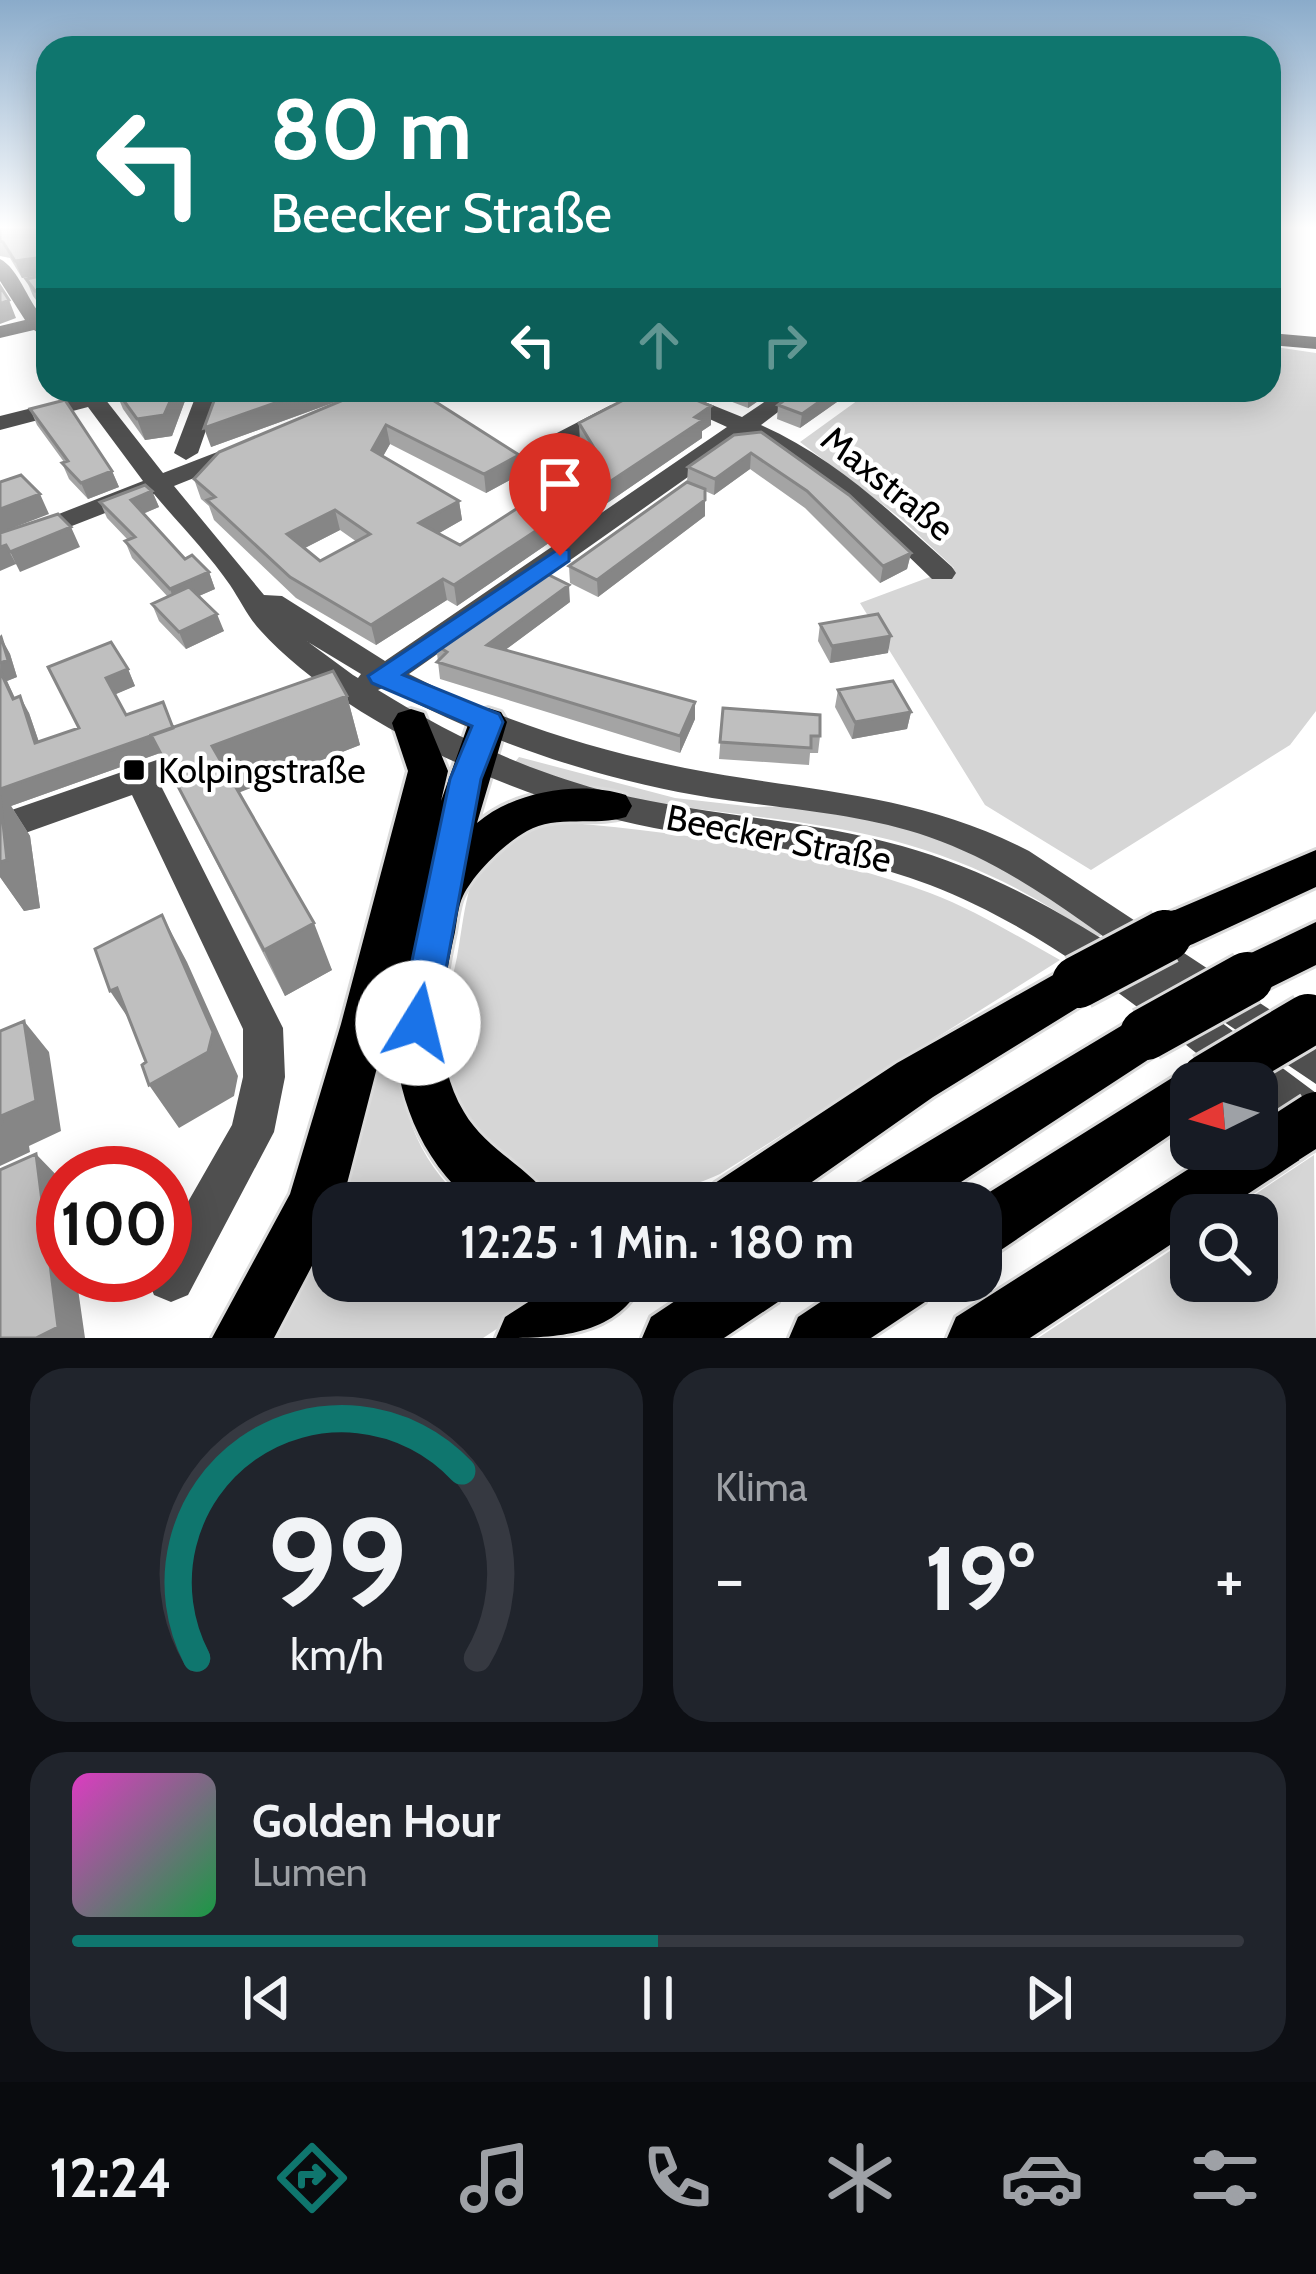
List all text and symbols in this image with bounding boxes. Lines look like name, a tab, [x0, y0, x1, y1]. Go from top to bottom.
text: 80 m	[270, 78, 472, 180]
icon: left	[72, 84, 228, 240]
text: Beecker Straße	[270, 180, 612, 246]
icon: left	[500, 312, 566, 378]
icon: ahead	[626, 312, 692, 378]
icon: right	[752, 312, 818, 378]
street label: Maxstraße	[813, 416, 963, 550]
pin	[509, 433, 611, 556]
icon: arrive	[527, 451, 593, 517]
place label: Kolpingstraße	[158, 748, 366, 792]
marker: Kolpingstraße	[121, 757, 147, 783]
street label: Beecker Straße	[663, 795, 895, 881]
position arrow	[355, 960, 481, 1086]
north arrow	[1170, 1062, 1278, 1170]
map controls	[1170, 1062, 1278, 1302]
speed limit sign: 100	[36, 1146, 192, 1302]
button: search	[1170, 1194, 1278, 1302]
text: 12:25 · 1 Min. · 180 m	[460, 1215, 854, 1269]
text: Klima	[715, 1463, 807, 1511]
text: 99	[266, 1487, 407, 1638]
text: 19°	[925, 1523, 1034, 1633]
text: −	[715, 1538, 744, 1619]
text: +	[1215, 1538, 1244, 1619]
text: km/h	[290, 1629, 383, 1681]
text: Golden Hour	[252, 1794, 500, 1848]
text: Lumen	[252, 1848, 368, 1896]
icon: previous	[234, 1965, 300, 2031]
icon: pause	[625, 1965, 691, 2031]
icon: next	[1016, 1965, 1082, 2031]
icon: directions	[270, 2136, 354, 2220]
icon: music	[453, 2136, 537, 2220]
icon: phone	[635, 2136, 719, 2220]
icon: climate	[818, 2136, 902, 2220]
icon: car	[1000, 2136, 1084, 2220]
icon: filters	[1183, 2136, 1267, 2220]
text: 12:24	[49, 2145, 172, 2211]

